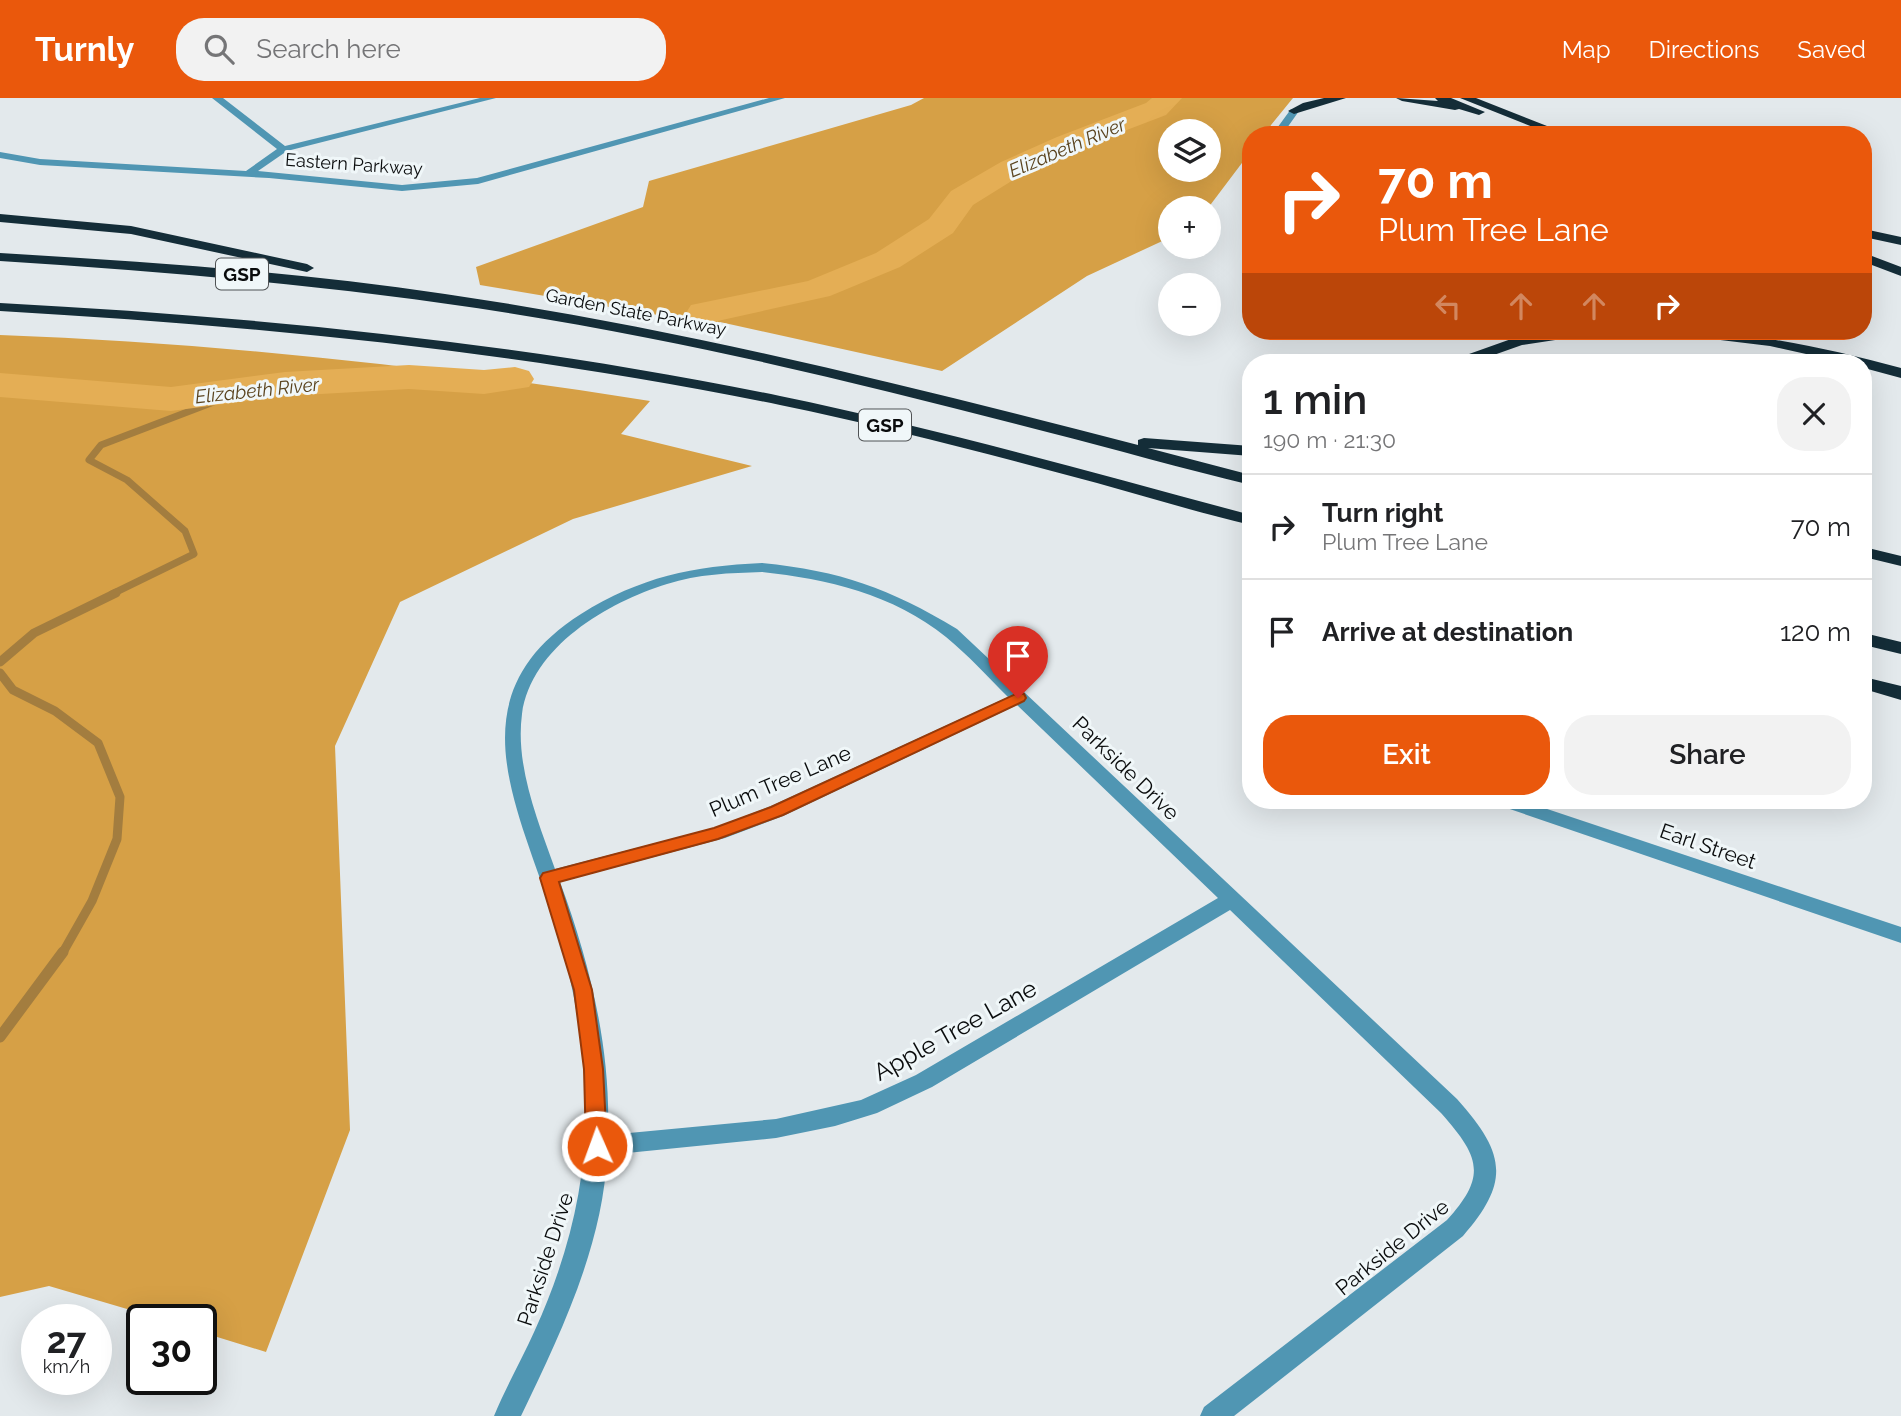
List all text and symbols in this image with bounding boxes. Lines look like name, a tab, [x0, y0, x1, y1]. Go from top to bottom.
search box	[176, 18, 666, 81]
text: Turnly	[35, 30, 134, 69]
icon: search	[200, 30, 238, 68]
text: Search here	[256, 34, 401, 64]
text: Map	[1562, 35, 1611, 64]
text: Directions	[1649, 35, 1759, 64]
text: Saved	[1797, 35, 1866, 64]
water label: Elizabeth River	[1005, 112, 1130, 181]
map controls	[1158, 119, 1221, 336]
button: layers	[1158, 119, 1221, 182]
street label: Eastern Parkway	[285, 149, 424, 179]
text: 70 m	[1378, 152, 1493, 209]
icon: right	[1263, 154, 1354, 245]
button: +	[1158, 196, 1221, 259]
text: Plum Tree Lane	[1378, 211, 1609, 248]
road number: GSP	[216, 258, 268, 290]
button: −	[1158, 273, 1221, 336]
street label: Garden State Parkway	[544, 284, 728, 340]
icon: left	[1429, 287, 1467, 325]
icon: ahead	[1502, 287, 1540, 325]
icon: ahead	[1575, 287, 1613, 325]
icon: right	[1648, 287, 1686, 325]
water label: Elizabeth River	[194, 372, 322, 407]
text: 1 min	[1263, 375, 1367, 424]
button: close	[1777, 377, 1851, 451]
road number: GSP	[859, 410, 911, 440]
text: 190 m · 21:30	[1263, 426, 1396, 453]
text: Turn right	[1322, 498, 1443, 528]
icon: right	[1263, 508, 1301, 546]
text: 70 m	[1791, 512, 1851, 542]
text: Plum Tree Lane	[1322, 528, 1488, 555]
icon: arrive	[1263, 613, 1301, 651]
text: Arrive at destination	[1322, 617, 1573, 647]
text: 120 m	[1780, 617, 1851, 647]
pin	[988, 626, 1048, 698]
icon: arrive	[999, 637, 1037, 675]
street label: Parkside Drive	[1068, 711, 1184, 825]
button: Exit	[1263, 715, 1550, 795]
button: Share	[1564, 715, 1851, 795]
street label: Plum Tree Lane	[705, 740, 855, 822]
street label: Earl Street	[1657, 818, 1759, 874]
street label: Apple Tree Lane	[868, 973, 1042, 1087]
position arrow	[560, 1109, 634, 1183]
street label: Parkside Drive	[512, 1189, 578, 1329]
street label: Parkside Drive	[1330, 1194, 1454, 1300]
speed limit sign: 30	[126, 1304, 217, 1395]
text: 27	[47, 1320, 86, 1361]
text: km/h	[43, 1356, 90, 1377]

